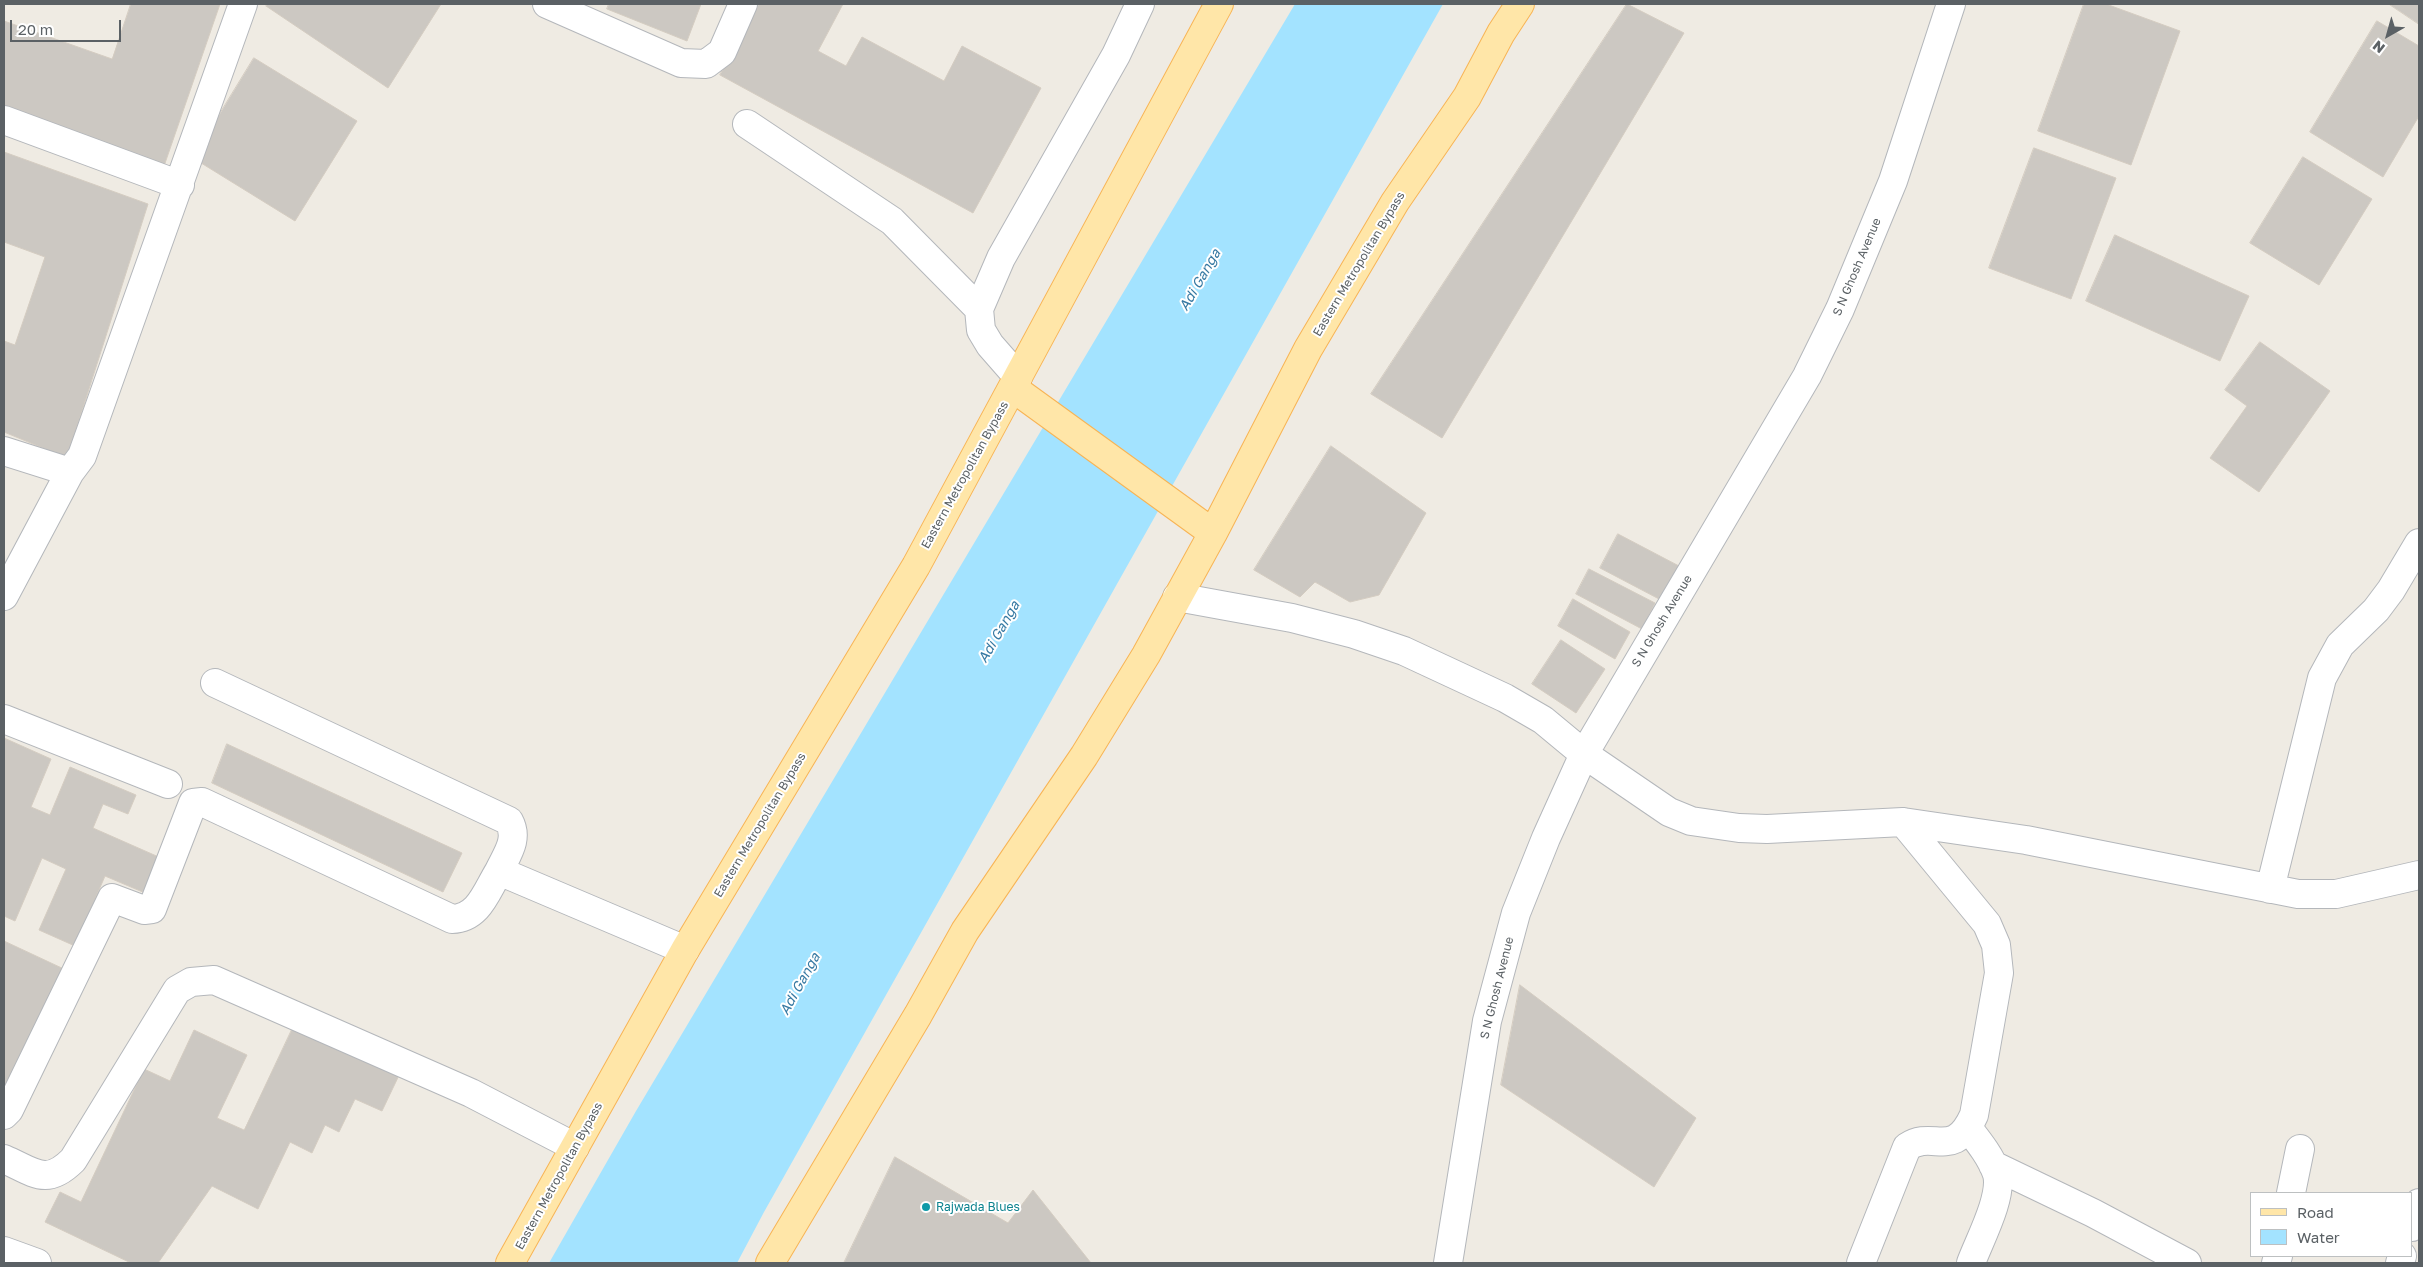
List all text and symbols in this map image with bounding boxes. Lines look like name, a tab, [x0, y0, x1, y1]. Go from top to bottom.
scale bar	[12, 10, 124, 42]
north arrow	[2363, 10, 2413, 60]
text: 20 m	[18, 20, 53, 38]
text: N	[2369, 37, 2388, 57]
street label: Eastern Metropolitan Bypass	[1310, 189, 1408, 339]
street label: S N Ghosh Avenue	[1830, 216, 1884, 318]
water label: Adi Ganga	[1176, 246, 1224, 314]
street label: Eastern Metropolitan Bypass	[918, 399, 1012, 551]
street label: S N Ghosh Avenue	[1629, 572, 1695, 670]
water label: Adi Ganga	[975, 598, 1023, 666]
street label: Eastern Metropolitan Bypass	[711, 750, 809, 900]
street label: S N Ghosh Avenue	[1477, 935, 1517, 1041]
water label: Adi Ganga	[776, 950, 824, 1018]
street label: Eastern Metropolitan Bypass	[512, 1100, 606, 1252]
legend	[2250, 1192, 2413, 1257]
place label: Rajwada Blues	[936, 1200, 1020, 1214]
marker: Rajwada Blues	[920, 1201, 932, 1213]
text: Road	[2297, 1203, 2334, 1221]
text: Water	[2297, 1228, 2340, 1246]

